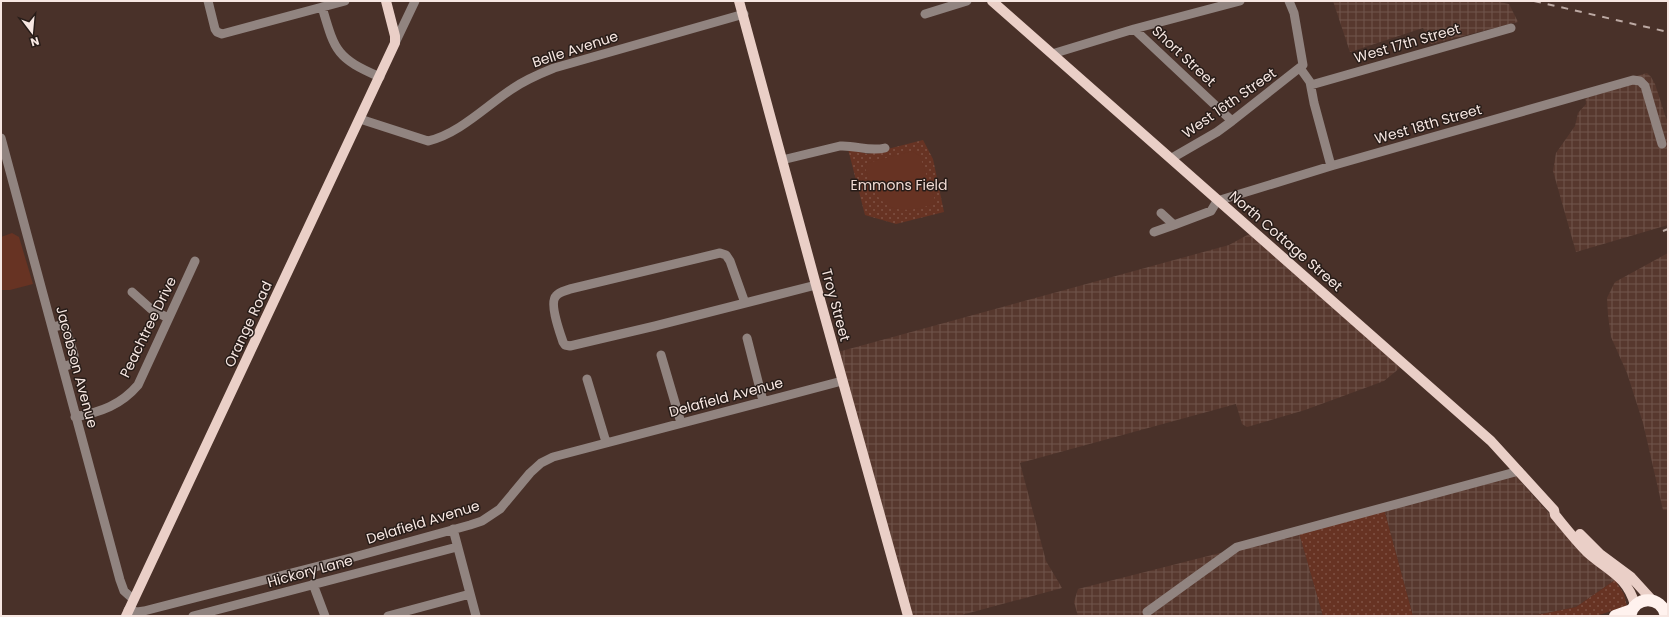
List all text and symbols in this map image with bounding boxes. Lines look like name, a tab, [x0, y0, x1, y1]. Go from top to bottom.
north arrow	[12, 12, 52, 52]
street label: West 17th Street	[1352, 18, 1462, 68]
street label: Short Street	[1147, 21, 1221, 91]
street label: Belle Avenue	[530, 26, 621, 72]
text: N	[29, 33, 41, 50]
street label: West 16th Street	[1178, 63, 1280, 143]
street label: West 18th Street	[1372, 99, 1484, 149]
park label: Emmons Field	[850, 175, 948, 195]
street label: North Cottage Street	[1225, 186, 1347, 296]
street label: Troy Street	[817, 266, 855, 344]
street label: Peachtree Drive	[115, 273, 181, 381]
street label: Orange Road	[219, 278, 277, 370]
street label: Jacobson Avenue	[51, 304, 103, 430]
street label: Delafield Avenue	[667, 372, 786, 422]
street label: Delafield Avenue	[364, 495, 482, 549]
street label: Hickory Lane	[265, 550, 355, 592]

